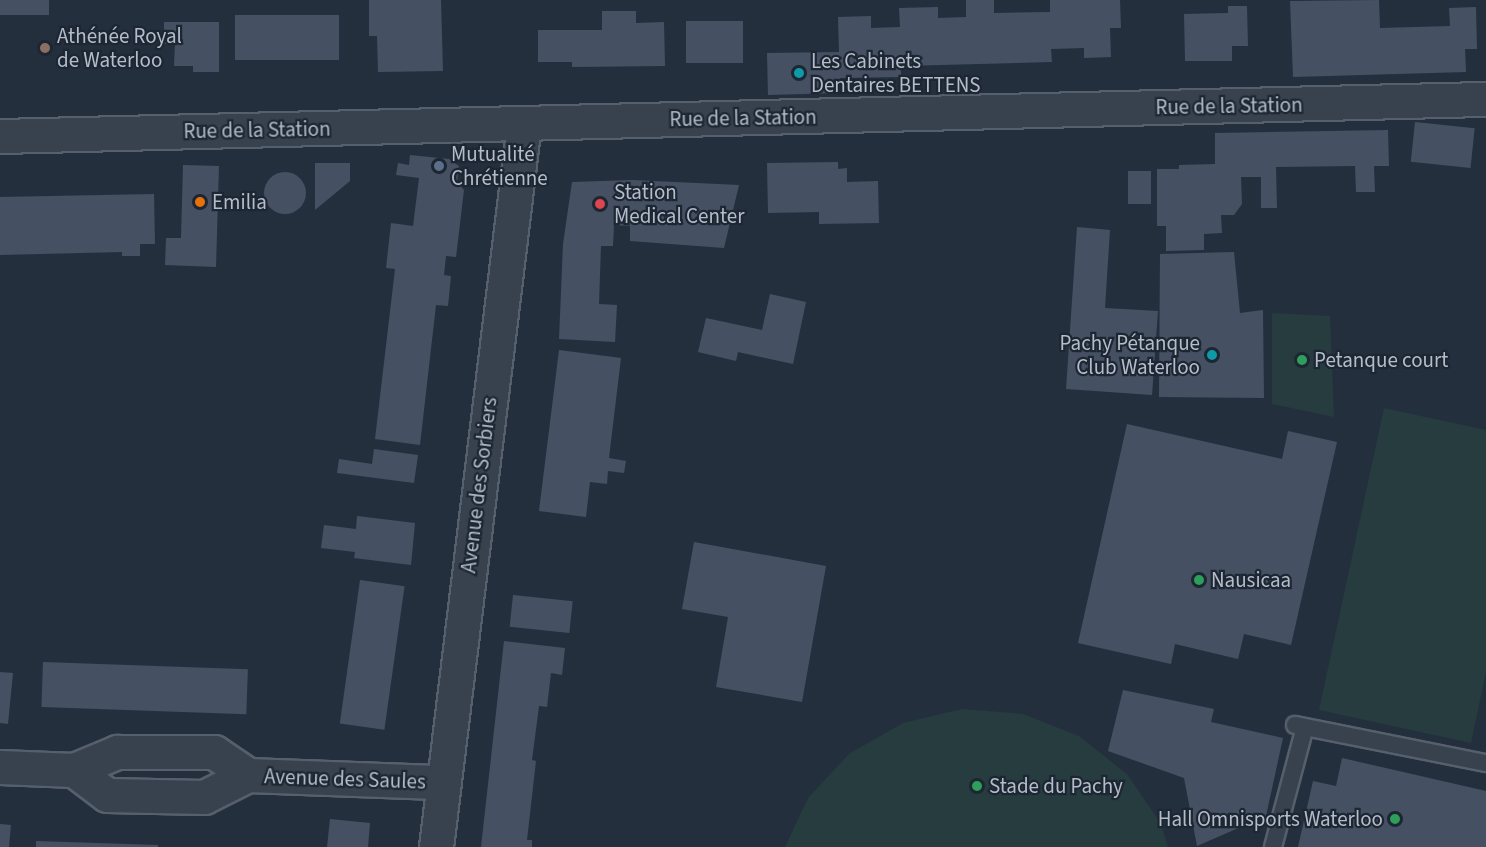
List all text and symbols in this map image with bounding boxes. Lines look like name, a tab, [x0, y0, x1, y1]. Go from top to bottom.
place label: Athénée Royal de Waterloo	[57, 23, 182, 73]
marker: Athénée Royal de Waterloo	[38, 41, 52, 55]
place label: Les Cabinets Dentaires BETTENS	[811, 48, 981, 98]
marker: Les Cabinets Dentaires BETTENS	[792, 66, 806, 80]
street label: Rue de la Station	[1155, 92, 1303, 120]
street label: Rue de la Station	[669, 104, 817, 132]
street label: Rue de la Station	[183, 116, 331, 144]
place label: Mutualité Chrétienne	[451, 141, 548, 191]
marker: Mutualité Chrétienne	[432, 159, 446, 173]
place label: Station Medical Center	[614, 179, 744, 229]
place label: Emilia	[212, 189, 267, 215]
marker: Emilia	[193, 195, 207, 209]
marker: Station Medical Center	[591, 195, 609, 213]
place label: Pachy Pétanque Club Waterloo	[1060, 330, 1200, 380]
place label: Petanque court	[1314, 347, 1448, 373]
marker: Pachy Pétanque Club Waterloo	[1205, 348, 1219, 362]
marker: Petanque court	[1295, 353, 1309, 367]
street label: Avenue des Sorbiers	[456, 396, 502, 574]
place label: Nausicaa	[1211, 567, 1291, 593]
marker: Nausicaa	[1192, 573, 1206, 587]
street label: Avenue des Saules	[264, 764, 426, 794]
place label: Stade du Pachy	[989, 773, 1123, 799]
marker: Stade du Pachy	[970, 779, 984, 793]
place label: Hall Omnisports Waterloo	[1158, 806, 1383, 832]
marker: Hall Omnisports Waterloo	[1388, 812, 1402, 826]

